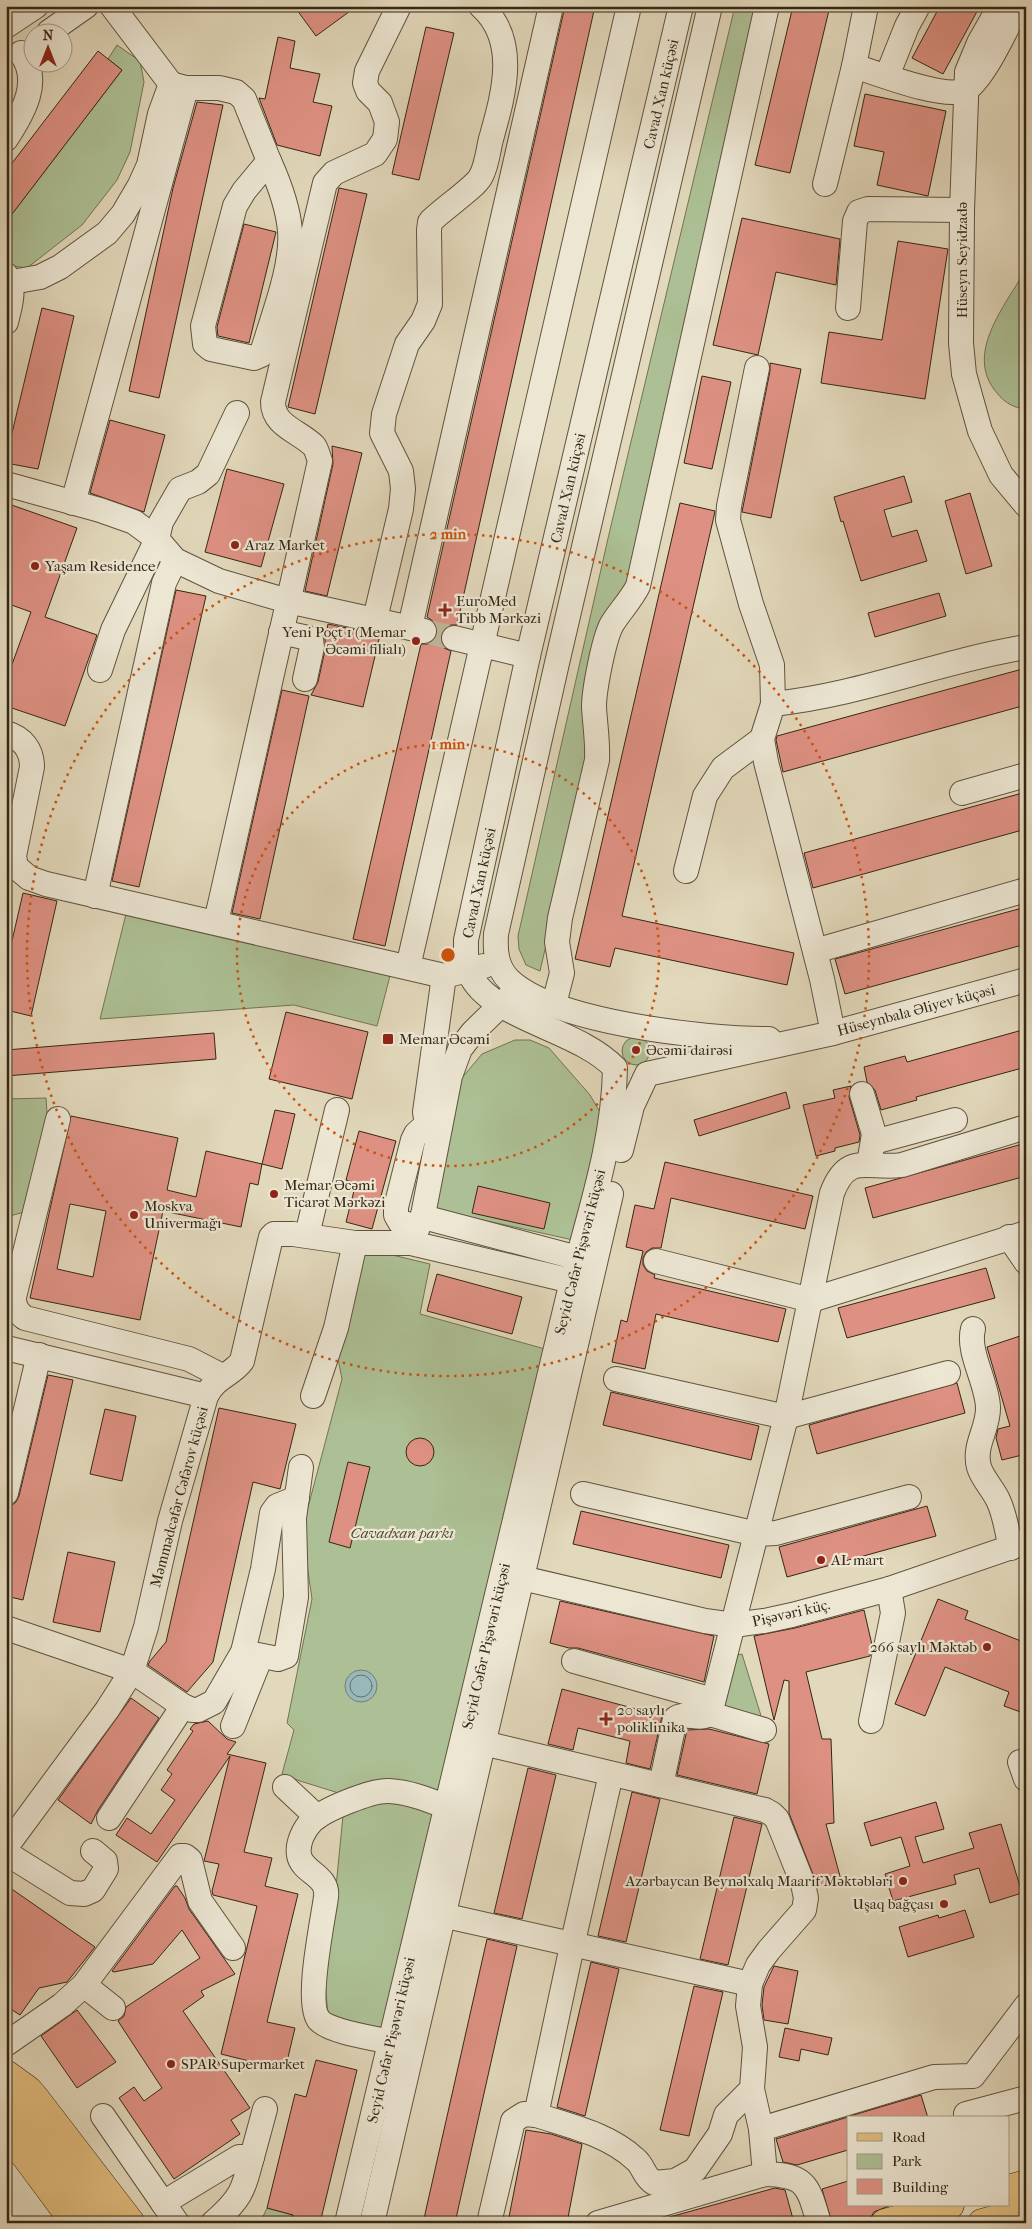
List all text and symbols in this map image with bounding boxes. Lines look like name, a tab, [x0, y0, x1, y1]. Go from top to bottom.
north arrow	[22, 22, 72, 72]
text: N	[43, 27, 54, 44]
street label: Cavad Xan küçəsi	[640, 37, 683, 151]
street label: Hüseyn Seyidzadə	[953, 201, 971, 318]
street label: Cavad Xan küçəsi	[547, 431, 590, 545]
text: 2 min	[430, 525, 467, 543]
place label: Araz Market	[244, 536, 326, 554]
marker: Araz Market	[229, 539, 241, 551]
place label: Yaşam Residence	[44, 557, 156, 575]
marker: Yaşam Residence	[29, 560, 41, 572]
place label: EuroMed Tibb Mərkəzi	[456, 592, 542, 627]
marker: EuroMed Tibb Mərkəzi	[438, 603, 452, 617]
place label: Yeni Poçt 1 (Memar Əcəmi filialı)	[281, 623, 407, 658]
marker: Yeni Poçt 1 (Memar Əcəmi filialı)	[410, 635, 422, 647]
text: 1 min	[431, 735, 465, 753]
street label: Cavad Xan küçəsi	[459, 826, 500, 940]
centre of rings	[439, 946, 457, 964]
street label: Hüseynbala Əliyev küçəsi	[835, 980, 998, 1040]
place label: Memar Əcəmi	[399, 1030, 491, 1048]
marker: Memar Əcəmi	[381, 1032, 395, 1046]
place label: Əcəmi dairəsi	[646, 1041, 733, 1059]
marker: Əcəmi dairəsi	[630, 1044, 642, 1056]
street label: Seyid Cəfər Pişəvəri küçəsi	[551, 1167, 609, 1337]
place label: Memar Əcəmi Ticarət Mərkəzi	[284, 1176, 386, 1211]
marker: Memar Əcəmi Ticarət Mərkəzi	[268, 1188, 280, 1200]
place label: Moskva Univermağı	[144, 1197, 222, 1232]
marker: Moskva Univermağı	[128, 1209, 140, 1221]
street label: Məmmədcəfər Cəfərov küçəsi	[146, 1404, 212, 1590]
park label: Cavadxan parkı	[350, 1524, 454, 1542]
place label: AL mart	[830, 1551, 885, 1569]
marker: AL mart	[815, 1554, 827, 1566]
street label: Seyid Cəfər Pişəvəri küçəsi	[458, 1561, 514, 1731]
street label: Pişəvəri küç.	[750, 1595, 832, 1631]
place label: 266 saylı Məktəb	[870, 1638, 977, 1656]
marker: 266 saylı Məktəb	[981, 1641, 993, 1653]
place label: 20 saylı poliklinika	[616, 1701, 686, 1736]
marker: 20 saylı poliklinika	[599, 1712, 613, 1726]
place label: Azərbaycan Beynəlxalq Maarif Məktəbləri	[625, 1872, 894, 1890]
marker: Azərbaycan Beynəlxalq Maarif Məktəbləri	[897, 1875, 909, 1887]
place label: Uşaq bağçası	[853, 1895, 935, 1913]
marker: Uşaq bağçası	[938, 1898, 950, 1910]
street label: Seyid Cəfər Pişəvəri küçəsi	[363, 1955, 419, 2125]
place label: SPAR Supermarket	[181, 2055, 306, 2073]
marker: SPAR Supermarket	[165, 2058, 177, 2070]
legend	[847, 2116, 1010, 2206]
text: Road	[892, 2128, 926, 2146]
text: Park	[892, 2152, 922, 2170]
text: Building	[892, 2178, 949, 2196]

